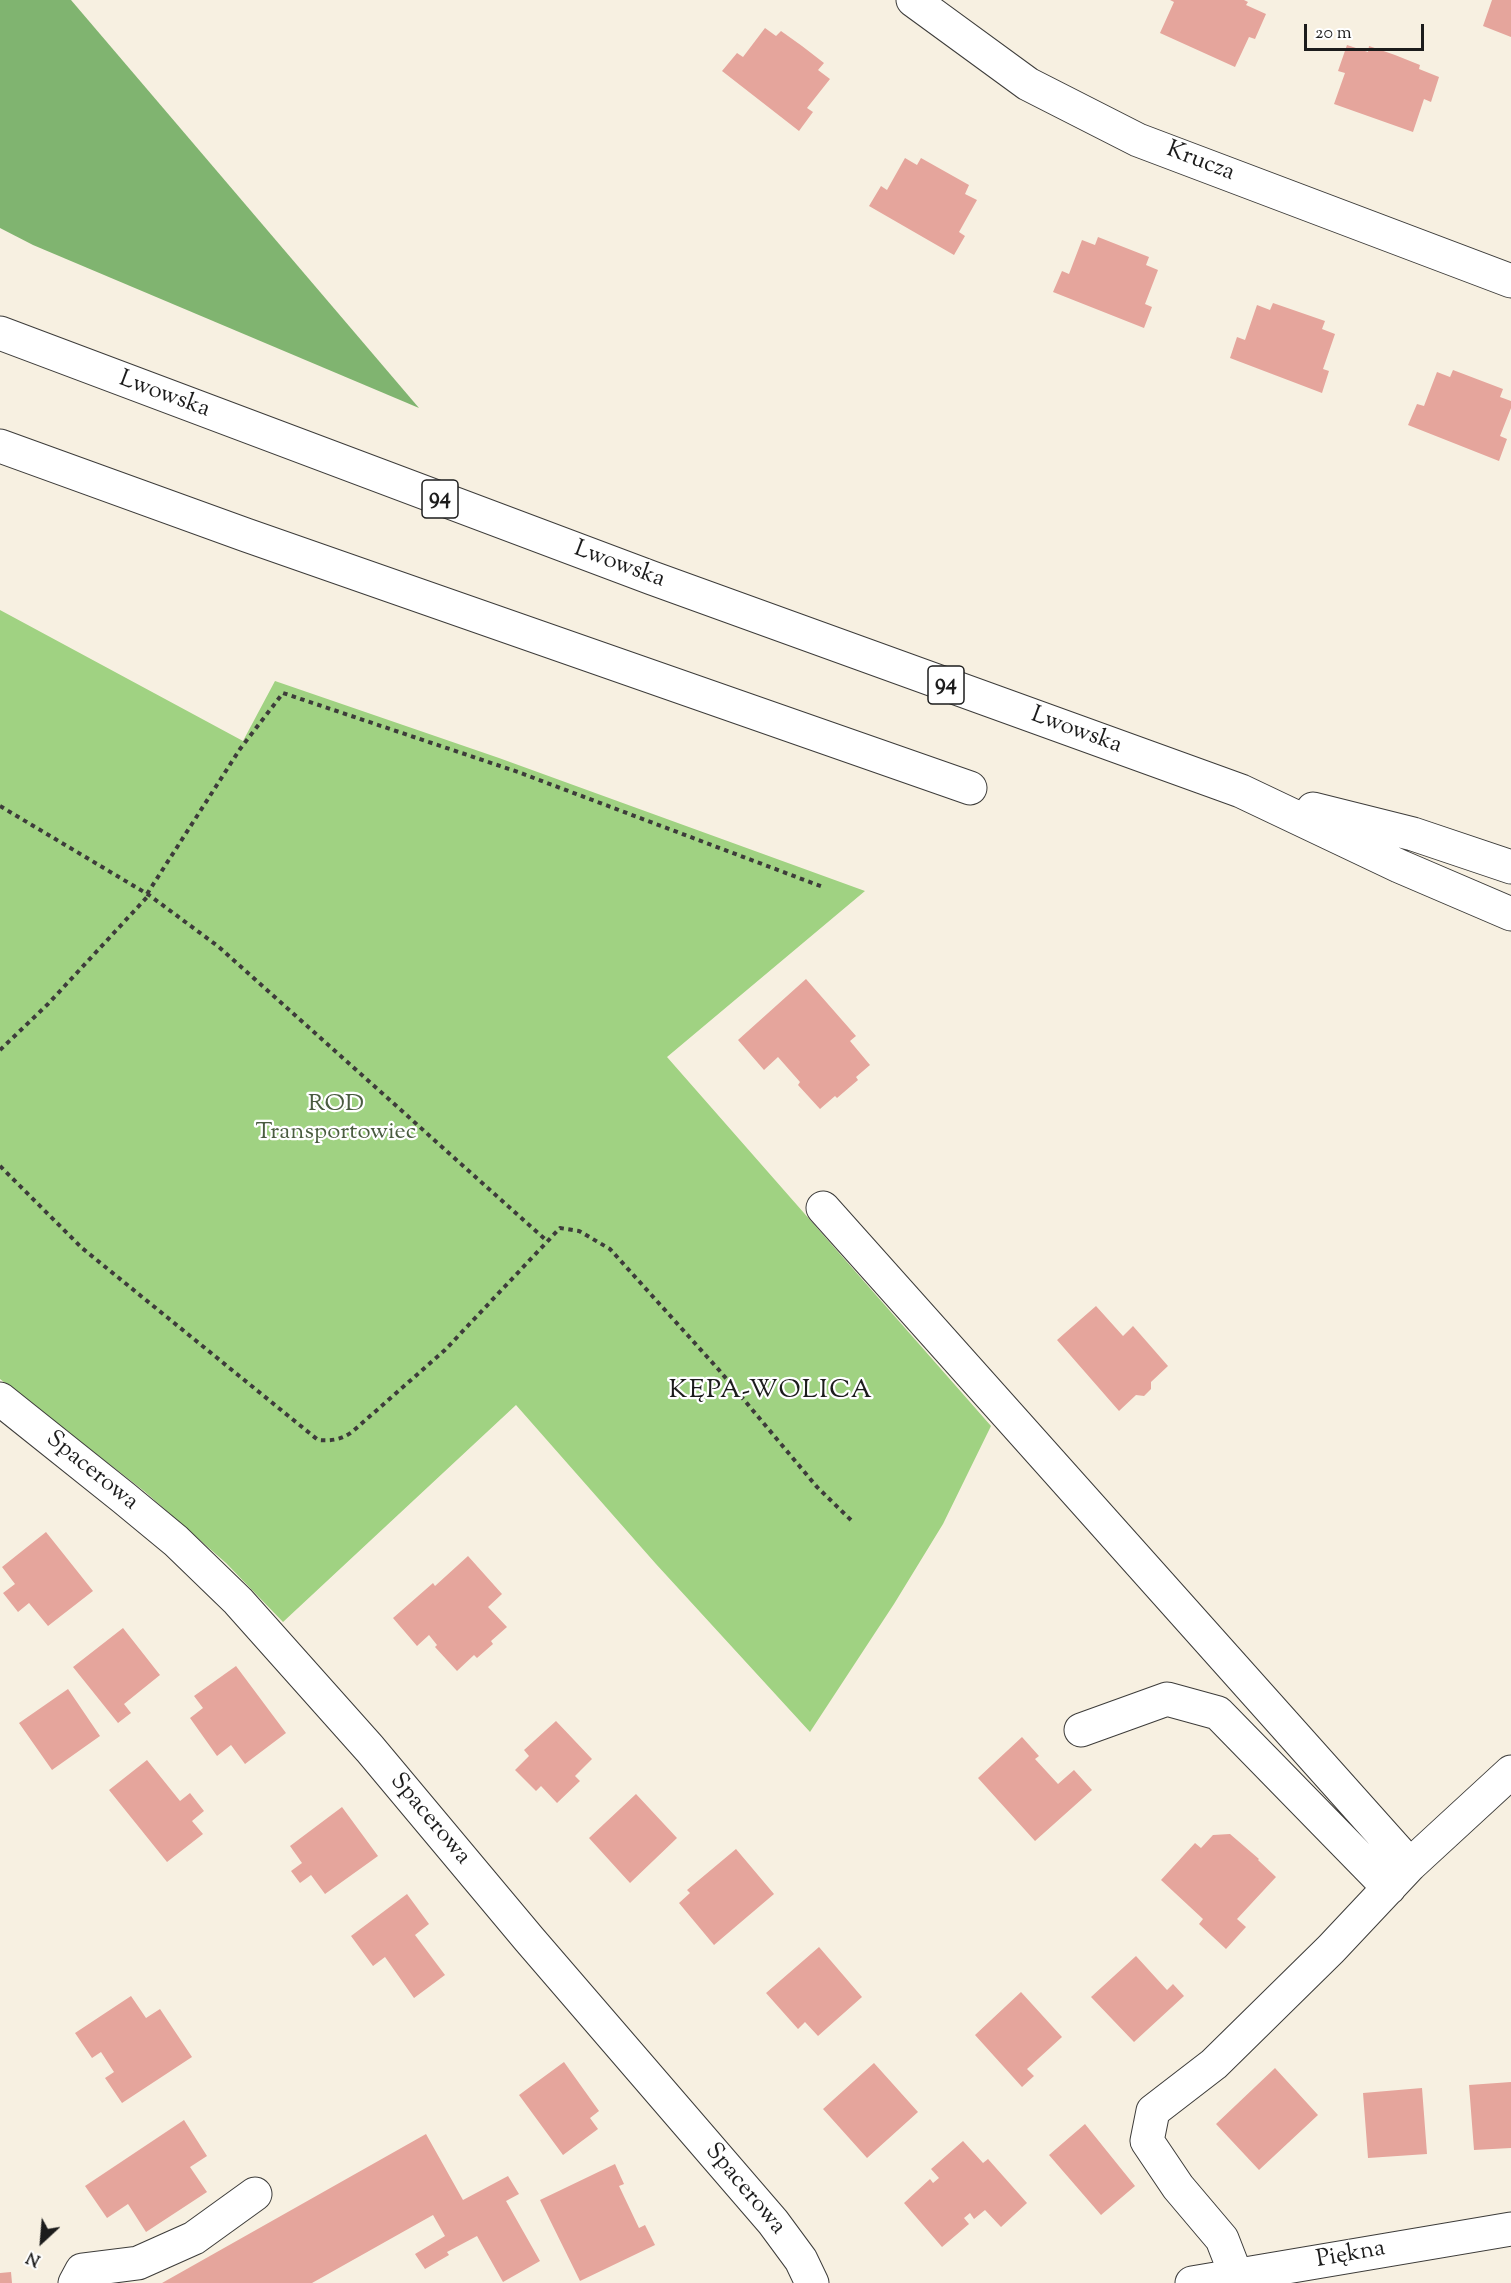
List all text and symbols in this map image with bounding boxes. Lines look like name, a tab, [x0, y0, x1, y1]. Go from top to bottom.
scale bar	[1307, 12, 1427, 50]
text: 20 m	[1315, 21, 1352, 47]
street label: Krucza	[1162, 137, 1238, 189]
street label: Lwowska	[114, 366, 214, 426]
road number: 94	[422, 480, 458, 518]
street label: Lwowska	[569, 536, 669, 596]
road number: 94	[928, 666, 964, 704]
street label: Lwowska	[1026, 702, 1126, 762]
park label: ROD Transportowiec	[255, 1092, 417, 1148]
district label: KĘPA-WOLICA	[669, 1377, 873, 1409]
street label: Spacerowa	[39, 1426, 143, 1518]
street label: Spacerowa	[382, 1768, 476, 1872]
street label: Spacerowa	[697, 2138, 791, 2242]
north arrow	[12, 2211, 72, 2271]
street label: Piękna	[1314, 2236, 1388, 2276]
text: N	[23, 2244, 45, 2271]

